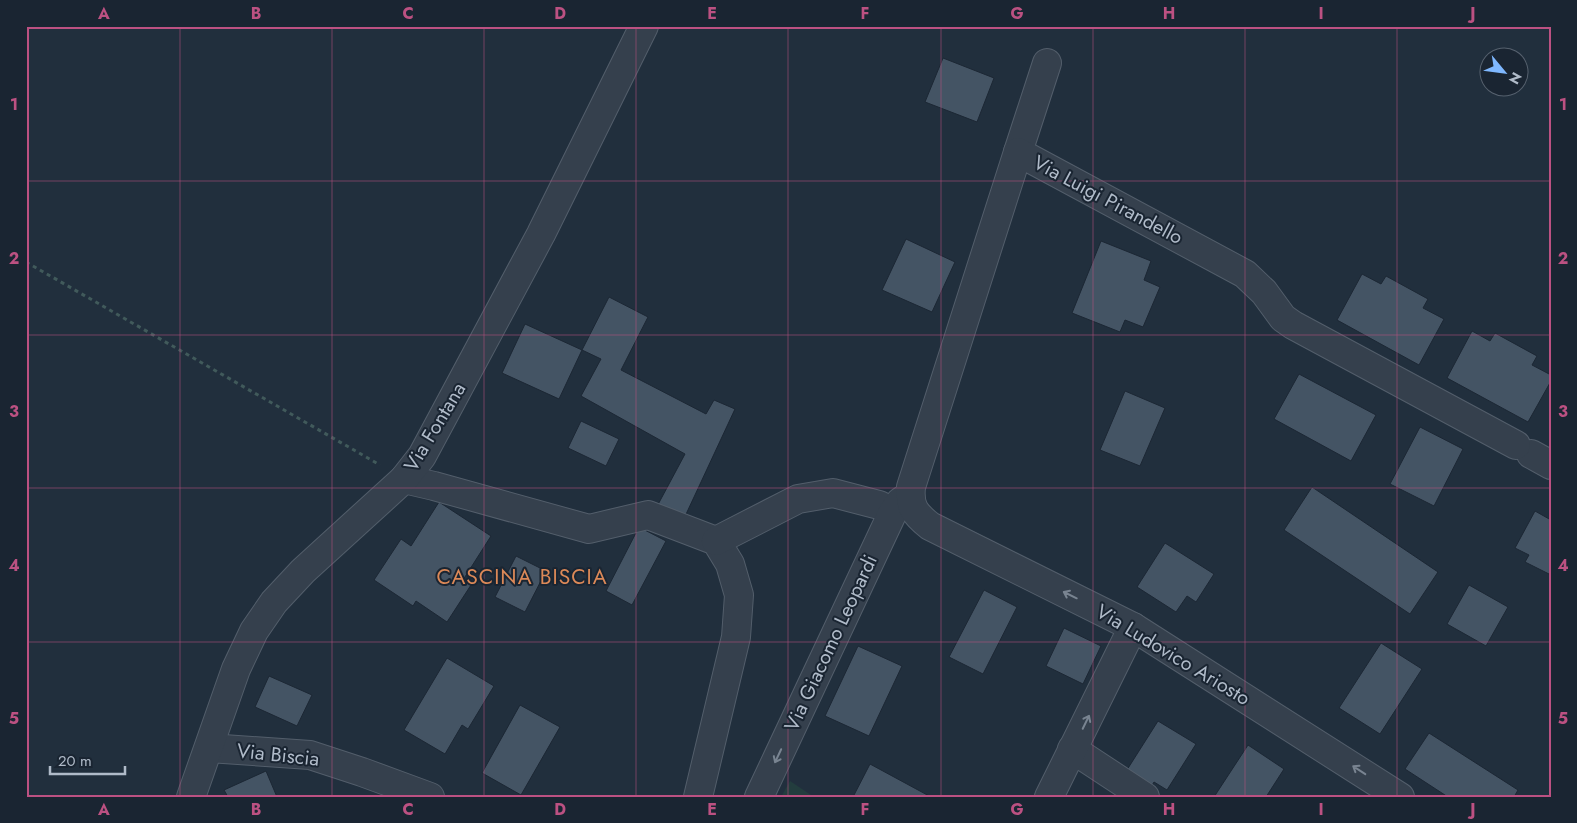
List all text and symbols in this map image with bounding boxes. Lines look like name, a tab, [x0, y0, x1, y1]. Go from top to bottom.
text: A	[97, 2, 110, 25]
text: B	[251, 2, 261, 25]
text: C	[402, 2, 414, 25]
text: D	[554, 2, 566, 25]
text: E	[707, 2, 717, 25]
text: F	[861, 2, 869, 25]
text: G	[1010, 2, 1024, 25]
text: H	[1163, 2, 1175, 25]
text: I	[1318, 2, 1324, 25]
text: J	[1467, 2, 1476, 25]
north arrow	[1480, 48, 1530, 98]
text: N	[1504, 69, 1527, 88]
text: 1	[10, 93, 18, 116]
text: 1	[1559, 93, 1567, 116]
street label: Via Luigi Pirandello	[1028, 148, 1188, 252]
text: 2	[9, 247, 19, 270]
text: 2	[1558, 247, 1568, 270]
street label: Via Fontana	[397, 377, 473, 477]
text: 3	[9, 400, 19, 423]
text: 3	[1558, 400, 1568, 423]
street label: Via Giacomo Leopardi	[777, 550, 885, 736]
text: 4	[8, 554, 20, 577]
text: 4	[1557, 554, 1569, 577]
district label: CASCINA BISCIA	[436, 562, 608, 592]
one-way arrow	[1063, 590, 1078, 600]
street label: Via Ludovico Ariosto	[1090, 597, 1256, 713]
text: 5	[9, 707, 19, 730]
text: 5	[1558, 707, 1568, 730]
one-way arrow	[1082, 715, 1091, 730]
street label: Via Biscia	[235, 736, 321, 774]
scale bar	[50, 743, 125, 775]
one-way arrow	[773, 748, 783, 763]
text: 20 m	[58, 750, 92, 772]
one-way arrow	[1352, 765, 1366, 775]
text: A	[97, 798, 110, 821]
text: B	[251, 798, 261, 821]
text: C	[402, 798, 414, 821]
text: D	[554, 798, 566, 821]
text: E	[707, 798, 717, 821]
text: F	[861, 798, 869, 821]
text: G	[1010, 798, 1024, 821]
text: H	[1163, 798, 1175, 821]
text: I	[1318, 798, 1324, 821]
text: J	[1467, 798, 1476, 821]

